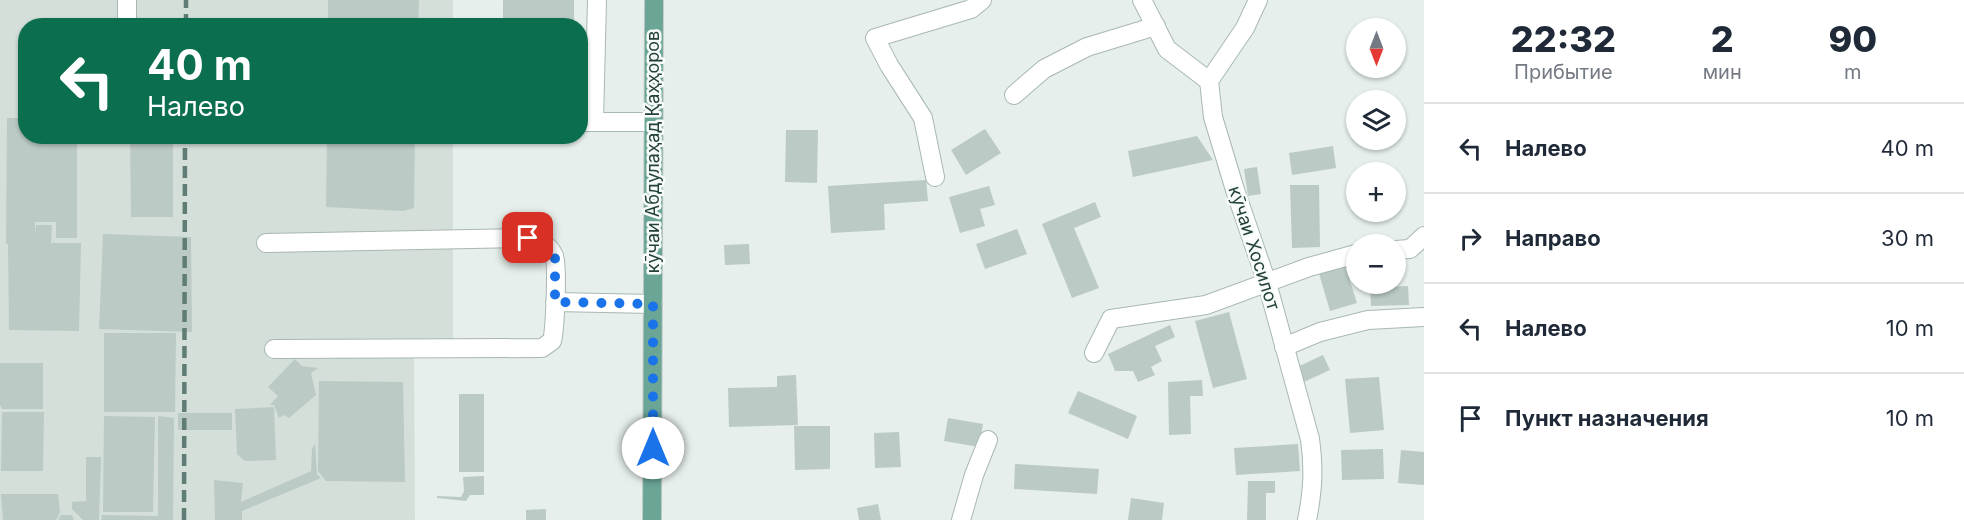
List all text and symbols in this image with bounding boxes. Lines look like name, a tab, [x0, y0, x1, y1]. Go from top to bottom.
text: 22:32	[1511, 17, 1616, 61]
text: 2	[1711, 17, 1734, 61]
text: 90	[1828, 17, 1877, 61]
north arrow	[1346, 18, 1406, 78]
map controls	[1346, 18, 1406, 294]
street label: кӯчаи Абдулаҳад Қаҳҳоров	[642, 31, 663, 273]
text: 40 m	[147, 39, 252, 90]
icon: left	[48, 42, 126, 120]
text: Прибытие	[1514, 60, 1613, 84]
text: мин	[1703, 60, 1742, 84]
text: m	[1844, 60, 1862, 84]
text: Налево	[147, 90, 245, 123]
button: layers	[1346, 90, 1406, 150]
icon: left	[1454, 132, 1487, 165]
text: Налево	[1505, 135, 1587, 161]
text: 40 m	[1880, 135, 1934, 161]
button: +	[1346, 162, 1406, 222]
street label: кӯчаи Хосилот	[1225, 183, 1285, 313]
pin	[502, 212, 553, 263]
icon: arrive	[511, 221, 544, 254]
icon: right	[1454, 222, 1487, 255]
text: Направо	[1505, 225, 1601, 251]
text: 30 m	[1881, 225, 1934, 251]
button: −	[1346, 234, 1406, 294]
icon: left	[1454, 312, 1487, 345]
text: Налево	[1505, 315, 1587, 341]
text: 10 m	[1886, 315, 1934, 341]
icon: arrive	[1454, 402, 1487, 435]
text: Пункт назначения	[1505, 405, 1709, 431]
text: 10 m	[1886, 405, 1934, 431]
position arrow	[621, 416, 685, 480]

